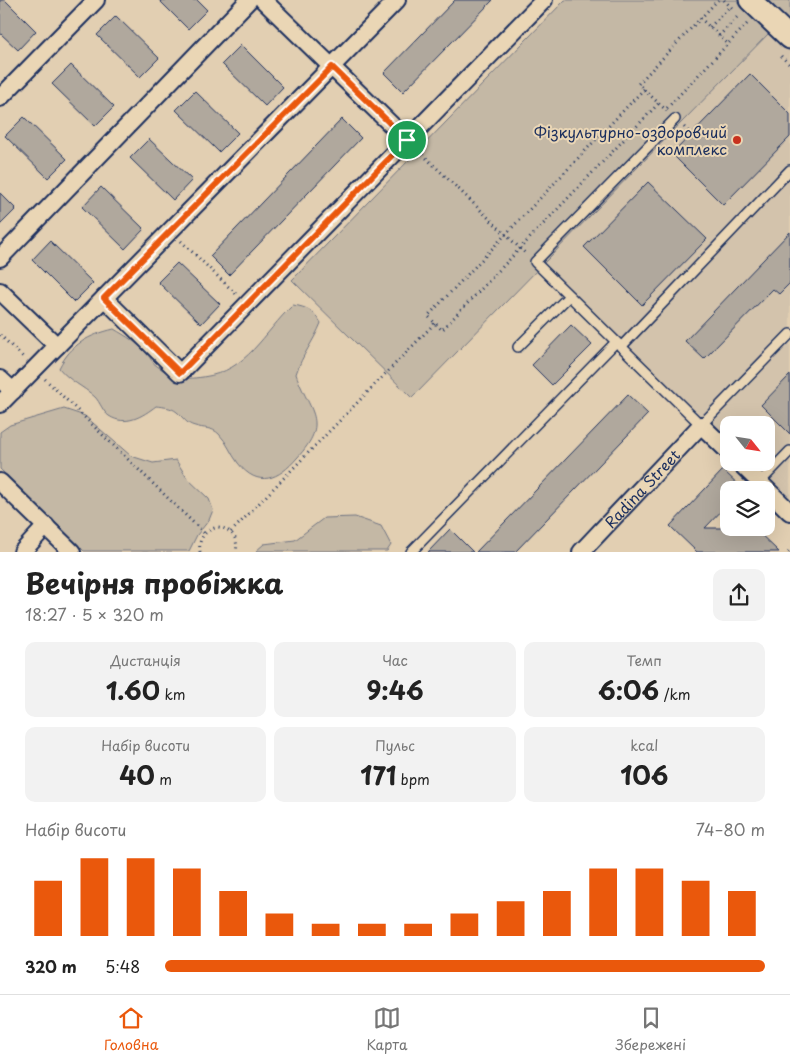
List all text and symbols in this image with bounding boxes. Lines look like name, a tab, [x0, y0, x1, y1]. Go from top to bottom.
pin	[386, 119, 428, 161]
place label: Фізкультурно-оздоровчий комплекс	[534, 120, 727, 160]
icon: arrive	[393, 126, 421, 154]
marker: Фізкультурно-оздоровчий комплекс	[731, 134, 743, 146]
north arrow	[720, 416, 775, 471]
map controls	[720, 416, 775, 536]
street label: Radina Street	[598, 443, 684, 533]
button: layers	[720, 481, 775, 536]
text: Вечірня пробіжка	[25, 561, 284, 604]
button: share	[713, 569, 765, 621]
text: 18:27 · 5 × 320 m	[25, 602, 164, 626]
text: Дистанція	[110, 650, 181, 671]
text: Час	[382, 650, 408, 671]
text: Темп	[627, 650, 662, 671]
text: 1.60	[106, 671, 160, 709]
text: 9:46	[366, 671, 424, 709]
text: 6:06	[598, 671, 659, 709]
text: km	[160, 684, 186, 705]
text: /km	[659, 684, 691, 705]
text: Набір висоти	[101, 735, 190, 756]
text: Пульс	[375, 735, 415, 756]
text: kcal	[630, 735, 658, 756]
text: 40	[119, 756, 155, 794]
text: 171	[360, 756, 396, 794]
text: 106	[620, 756, 668, 794]
text: m	[155, 769, 172, 790]
text: bpm	[396, 769, 430, 790]
text: Набір висоти	[25, 817, 126, 841]
text: 74–80 m	[696, 817, 765, 841]
text: 320 m	[25, 954, 77, 978]
text: 5:48	[105, 954, 140, 978]
tab: Головна	[104, 1004, 158, 1055]
tab: Карта	[366, 1004, 408, 1055]
tab: Збережені	[616, 1004, 686, 1055]

